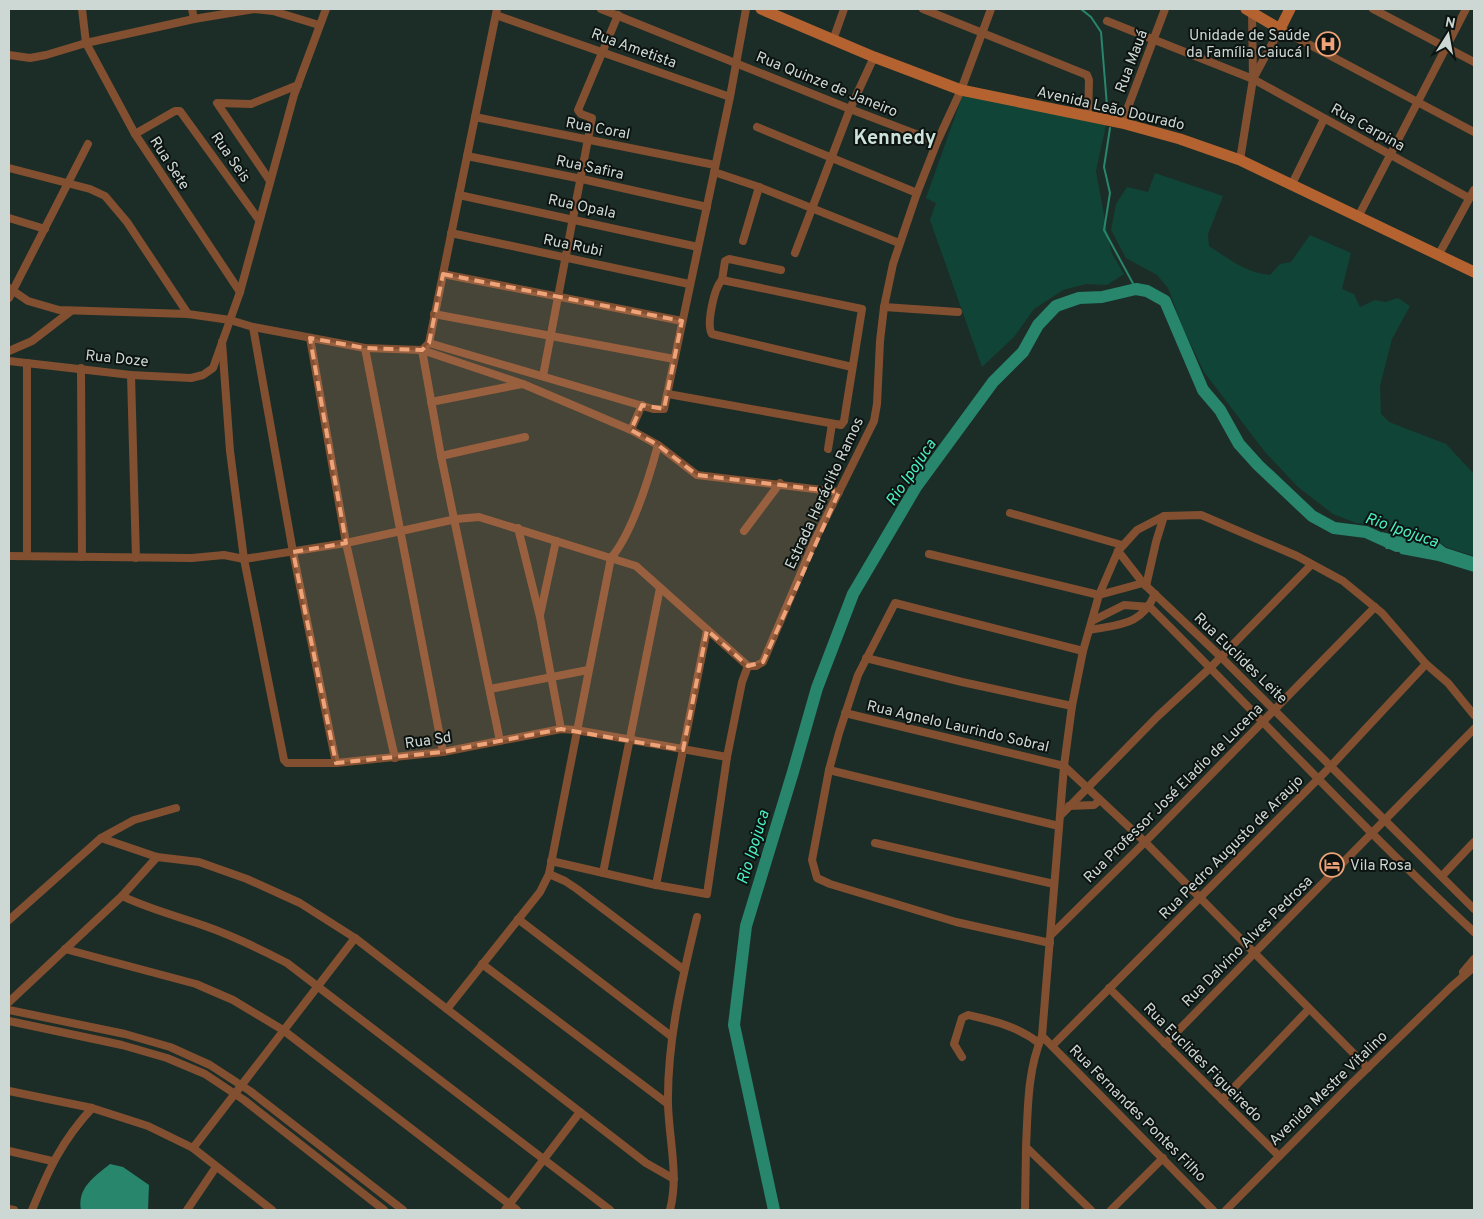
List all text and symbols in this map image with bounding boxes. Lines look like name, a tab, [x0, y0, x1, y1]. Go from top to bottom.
north arrow	[1423, 10, 1473, 60]
text: N	[1444, 14, 1457, 33]
street label: Rua Ametista	[588, 25, 679, 74]
street label: Rua Mauá	[1112, 27, 1153, 96]
place label: Unidade de Saúde da Família Caiucá I	[1186, 27, 1310, 63]
hospital icon: Unidade de Saúde da Família Caiucá I	[1315, 31, 1341, 57]
street label: Rua Quinze de Janeiro	[753, 48, 900, 122]
street label: Avenida Leão Dourado	[1035, 83, 1186, 136]
street label: Rua Carpina	[1327, 100, 1408, 156]
street label: Rua Coral	[564, 114, 632, 145]
district label: Kennedy	[854, 126, 936, 152]
street label: Rua Seis	[206, 129, 254, 187]
street label: Rua Sete	[144, 134, 193, 194]
street label: Rua Safira	[554, 152, 625, 185]
street label: Rua Opala	[546, 191, 617, 224]
street label: Rua Rubi	[541, 231, 604, 262]
street label: Rua Doze	[84, 347, 149, 372]
street label: Estrada Heráclito Ramos	[782, 415, 869, 573]
water label: Rio Ipojuca	[882, 435, 942, 510]
water label: Rio Ipojuca	[1362, 509, 1441, 553]
street label: Rua Euclides Leite	[1189, 609, 1291, 709]
street label: Rua Agnelo Laurindo Sobral	[865, 697, 1051, 758]
street label: Rua Professor José Eladio de Lucena	[1080, 700, 1268, 888]
street label: Rua Sd	[404, 729, 453, 754]
street label: Rua Pedro Augusto de Araujo	[1156, 772, 1308, 924]
water label: Rio Ipojuca	[733, 807, 775, 887]
hotel icon: Vila Rosa	[1319, 852, 1345, 878]
place label: Vila Rosa	[1350, 857, 1412, 876]
street label: Rua Dalvino Alves Pedrosa	[1178, 872, 1318, 1012]
street label: Rua Euclides Figueiredo	[1138, 1000, 1265, 1127]
street label: Avenida Mestre Vitalino	[1266, 1028, 1392, 1151]
street label: Rua Fernandes Pontes Filho	[1064, 1041, 1210, 1187]

